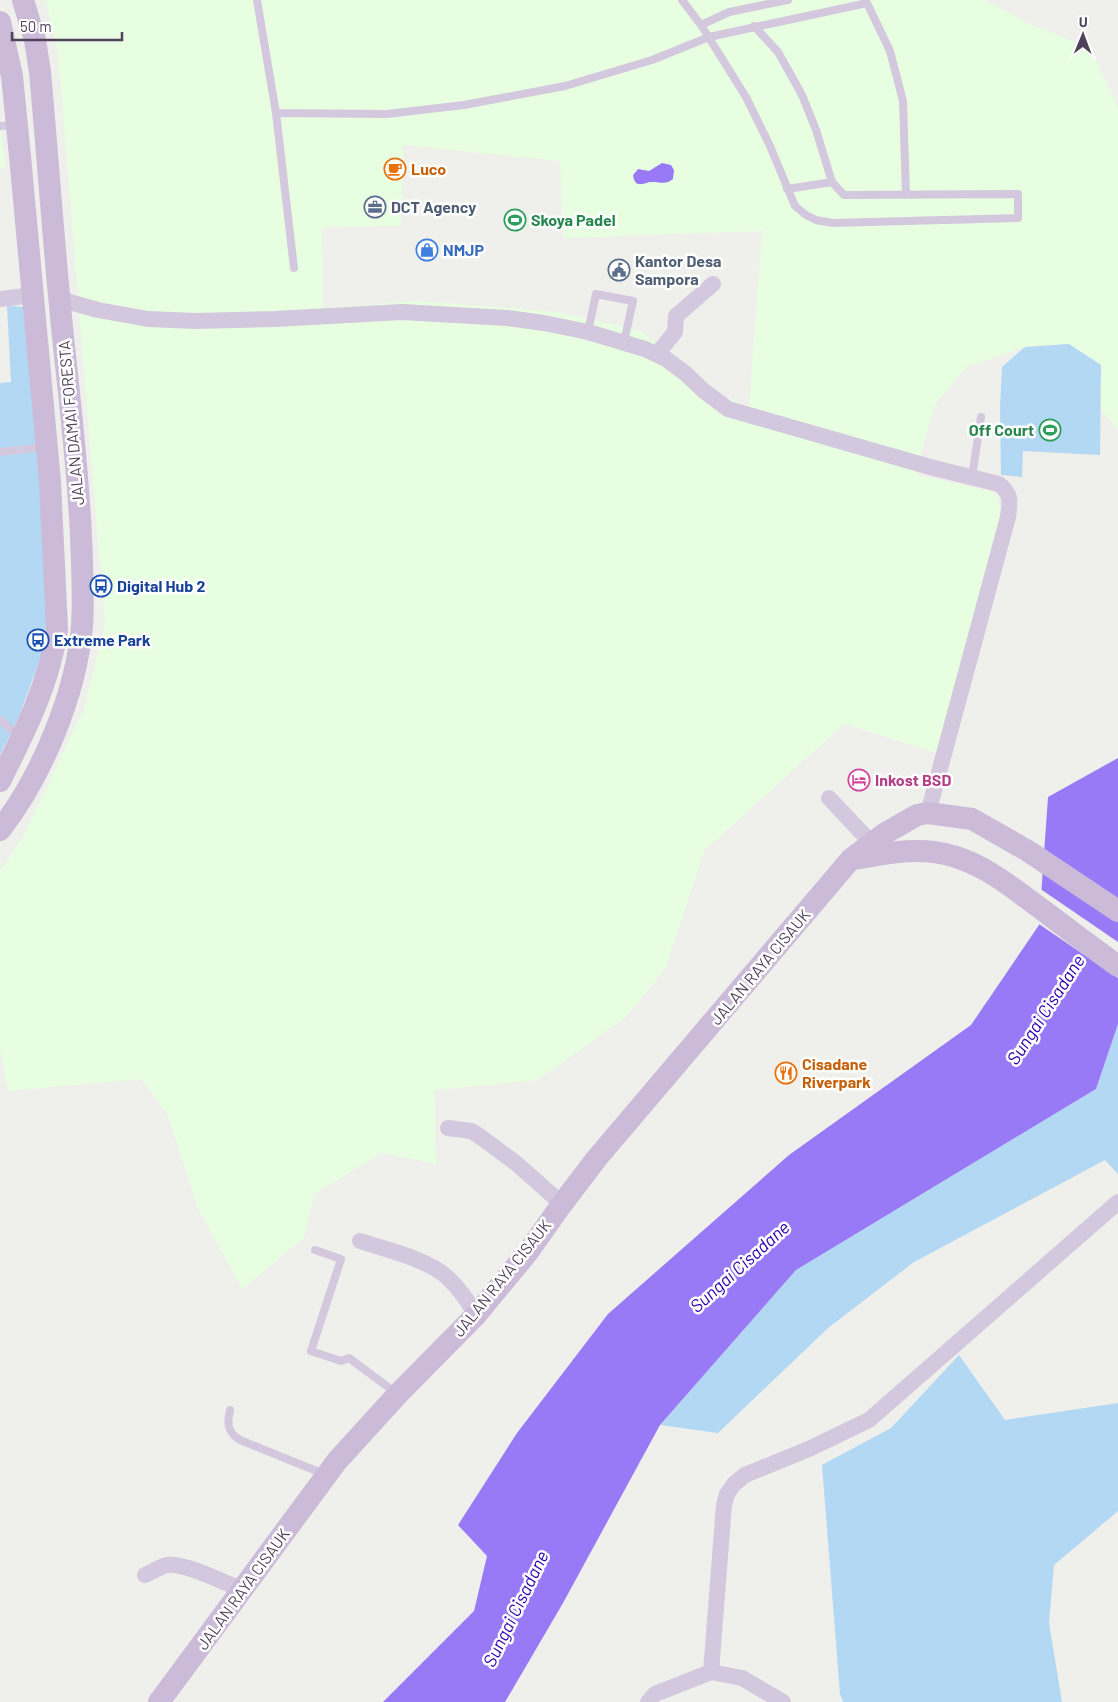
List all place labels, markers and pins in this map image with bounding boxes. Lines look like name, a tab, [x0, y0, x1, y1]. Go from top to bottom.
cafe icon: Luco	[383, 157, 407, 181]
place label: Luco	[411, 159, 446, 178]
office icon: DCT Agency	[363, 195, 387, 219]
place label: DCT Agency	[391, 197, 476, 216]
sports icon: Skoya Padel	[503, 208, 527, 232]
place label: Skoya Padel	[531, 210, 616, 229]
shop icon: NMJP	[415, 238, 439, 262]
place label: NMJP	[443, 240, 484, 259]
place label: Kantor Desa Sampora	[635, 251, 721, 288]
public building icon: Kantor Desa Sampora	[607, 258, 631, 282]
sports icon: Off Court	[1038, 418, 1062, 442]
place label: Off Court	[969, 420, 1034, 439]
bus stop icon: Digital Hub 2	[89, 574, 113, 598]
place label: Digital Hub 2	[117, 576, 206, 595]
bus stop icon: Extreme Park	[26, 628, 50, 652]
place label: Extreme Park	[54, 630, 151, 649]
hotel icon: Inkost BSD	[847, 768, 871, 792]
place label: Inkost BSD	[875, 770, 951, 789]
place label: Cisadane Riverpark	[802, 1054, 871, 1091]
restaurant icon: Cisadane Riverpark	[774, 1061, 798, 1085]

